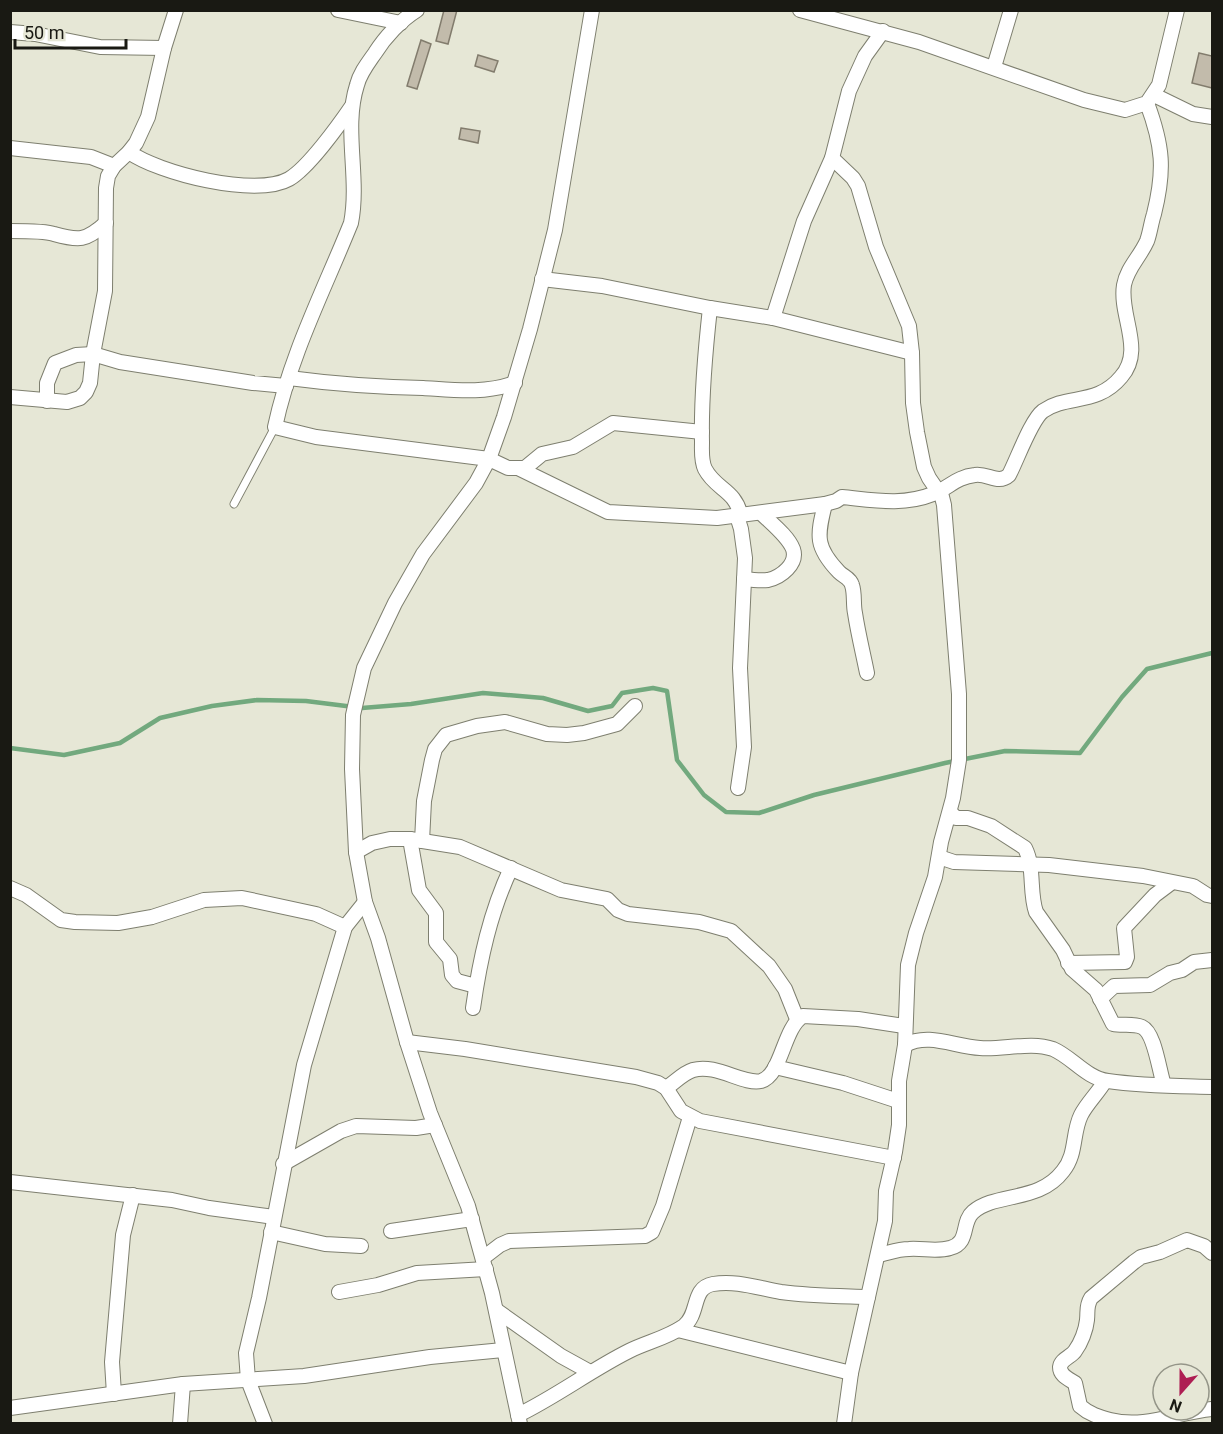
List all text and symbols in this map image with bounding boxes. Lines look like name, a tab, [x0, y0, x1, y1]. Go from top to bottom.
scale bar	[15, 12, 126, 50]
text: 50 m	[24, 22, 64, 43]
north arrow	[1151, 1362, 1211, 1422]
text: N	[1167, 1395, 1184, 1416]

